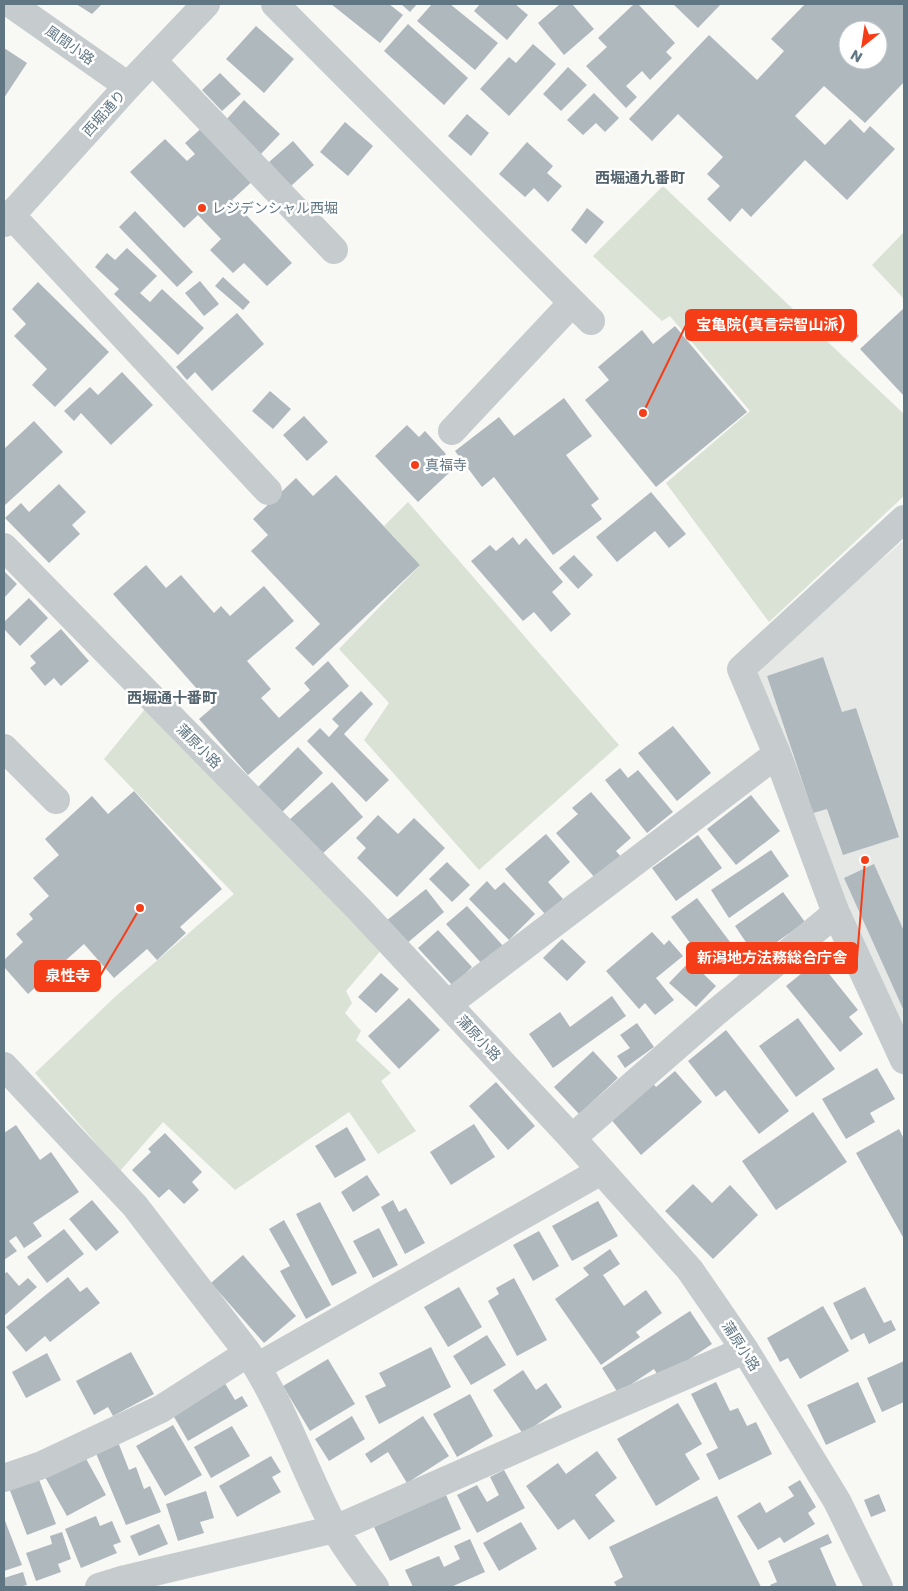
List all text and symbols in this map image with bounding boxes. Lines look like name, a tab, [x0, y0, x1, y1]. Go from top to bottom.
north arrow	[838, 20, 888, 70]
street label: 風間小路	[41, 21, 99, 69]
text: N	[847, 45, 866, 68]
street label: 西堀通り	[78, 86, 130, 140]
district label: 西堀通九番町	[595, 167, 685, 188]
place label: レジデンシャル西堀	[212, 198, 338, 218]
marker: レジデンシャル西堀	[196, 202, 208, 214]
callout: 宝亀院(真言宗智山派)	[686, 310, 856, 340]
text: 宝亀院(真言宗智山派)	[696, 314, 846, 335]
place label: 真福寺	[425, 455, 467, 475]
marker: 真福寺	[409, 459, 421, 471]
district label: 西堀通十番町	[127, 687, 217, 708]
street label: 蒲原小路	[172, 719, 226, 773]
callout: 新潟地方法務総合庁舎	[687, 943, 857, 973]
text: 新潟地方法務総合庁舎	[697, 947, 848, 968]
callout: 泉性寺	[35, 961, 100, 991]
text: 泉性寺	[45, 965, 91, 986]
street label: 蒲原小路	[453, 1011, 505, 1065]
street label: 蒲原小路	[717, 1317, 765, 1375]

